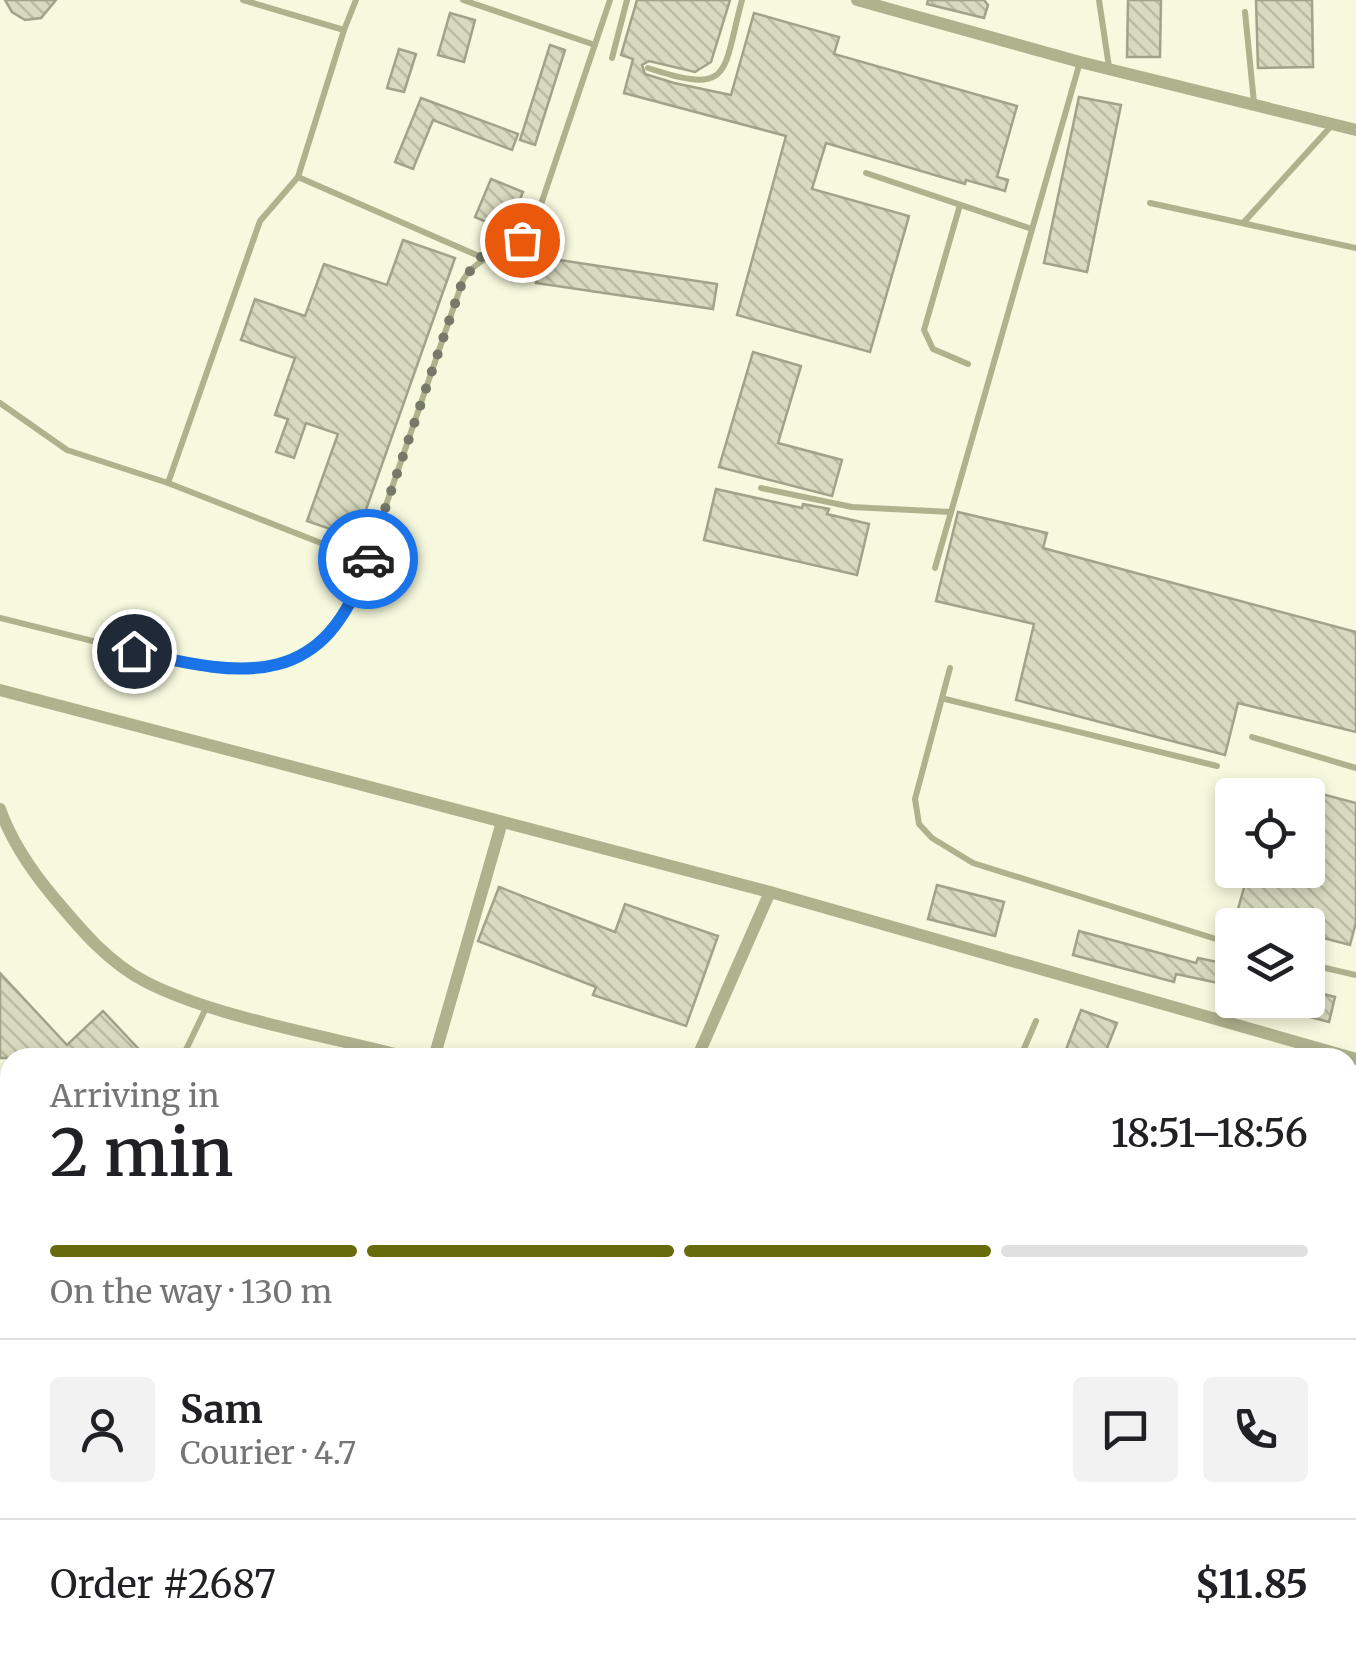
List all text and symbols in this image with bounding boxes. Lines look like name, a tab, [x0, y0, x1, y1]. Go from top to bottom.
pin	[480, 198, 565, 283]
icon: bag	[495, 213, 550, 268]
courier	[318, 509, 418, 609]
icon: car	[341, 532, 396, 587]
pin	[92, 609, 177, 694]
icon: home	[107, 624, 162, 679]
map controls	[1215, 778, 1325, 1018]
button: locate	[1215, 778, 1325, 888]
button: layers	[1215, 908, 1325, 1018]
text: Arriving in	[50, 1076, 219, 1116]
text: 18:51–18:56	[1111, 1110, 1308, 1157]
text: 2 min	[50, 1112, 234, 1194]
text: On the way · 130 m	[50, 1272, 332, 1312]
button: person	[50, 1377, 155, 1482]
button: chat	[1073, 1377, 1178, 1482]
button: phone	[1203, 1377, 1308, 1482]
text: Sam	[180, 1386, 263, 1433]
text: Courier · 4.7	[180, 1433, 356, 1473]
text: Order #2687	[50, 1561, 276, 1608]
text: $11.85	[1195, 1561, 1308, 1608]

